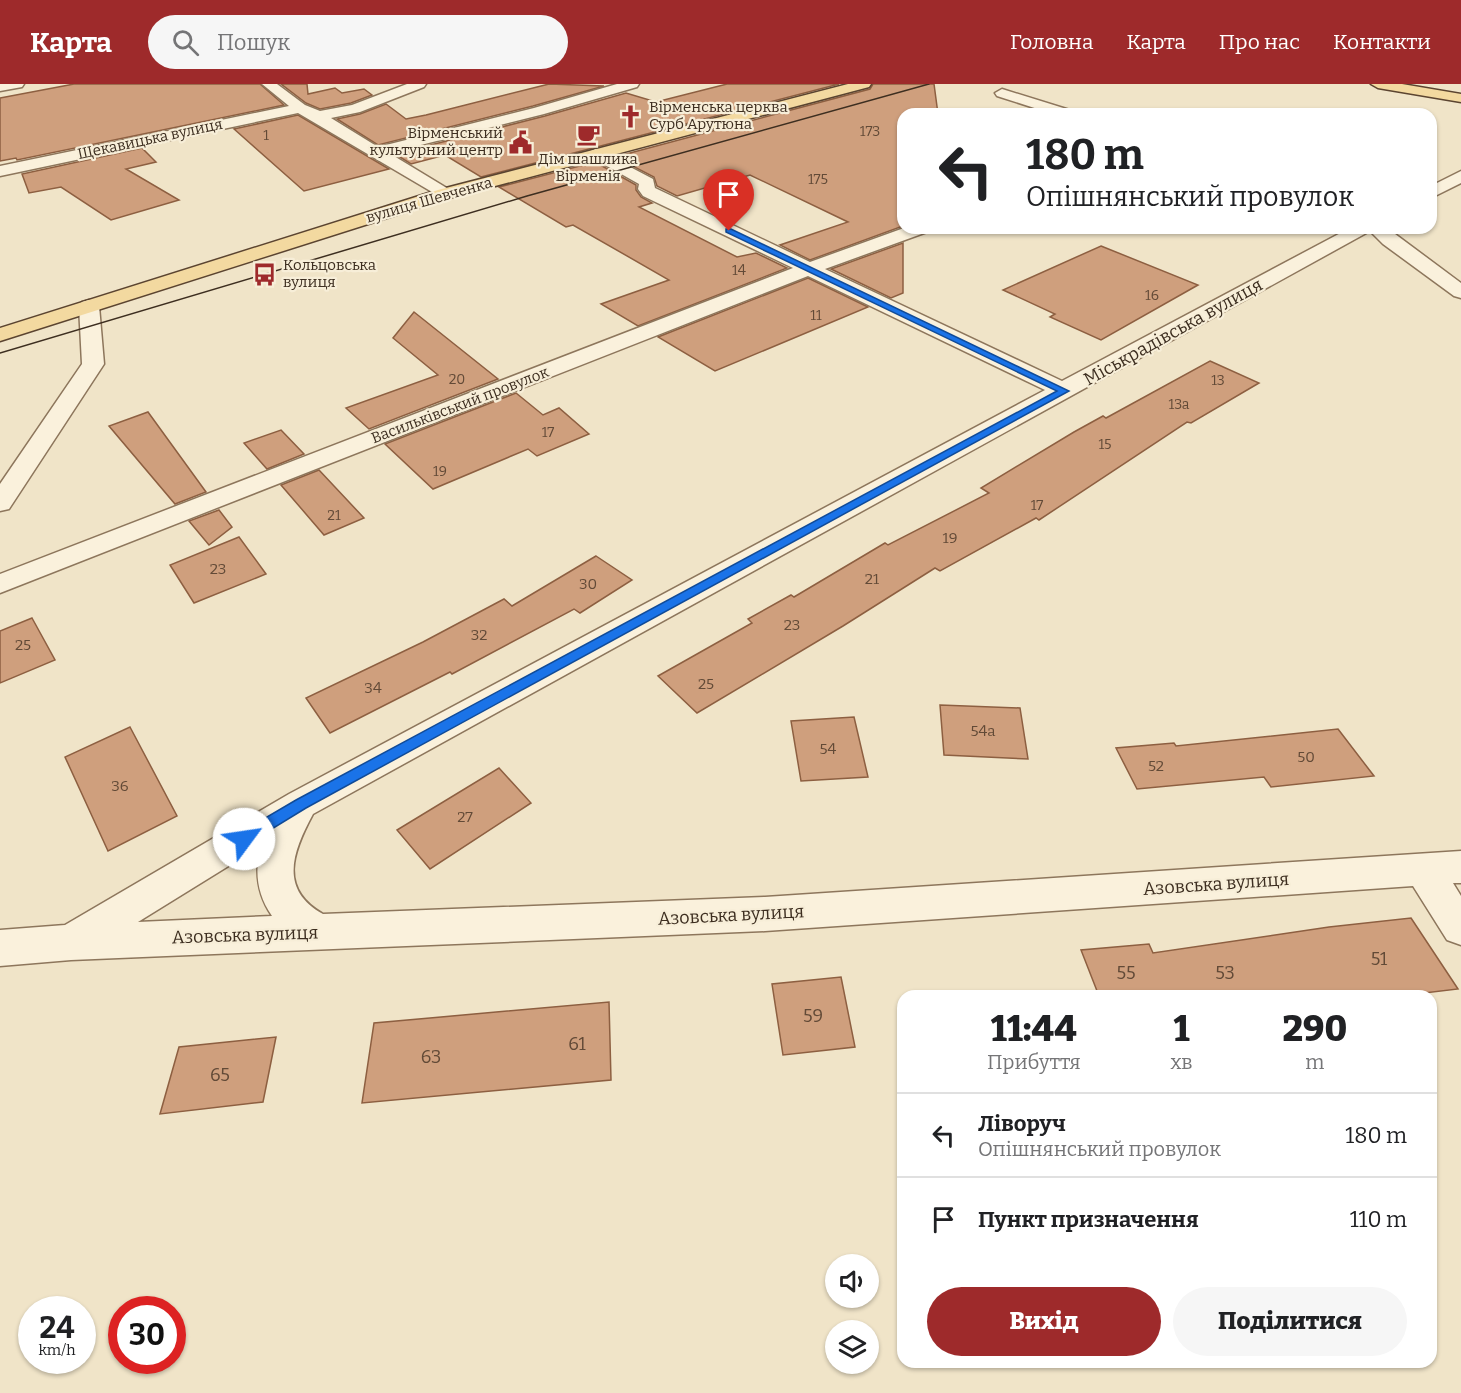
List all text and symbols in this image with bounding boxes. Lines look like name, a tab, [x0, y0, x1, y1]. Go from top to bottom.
search box	[148, 15, 568, 69]
text: Карта	[30, 26, 112, 59]
icon: search	[169, 26, 202, 59]
text: Пошук	[217, 29, 290, 56]
text: Головна	[1010, 29, 1094, 55]
text: Карта	[1127, 29, 1186, 55]
text: Про нас	[1219, 29, 1300, 55]
text: Контакти	[1333, 29, 1431, 55]
place label: Вірменська церква Сурб Арутюна	[649, 98, 788, 133]
church icon: Вірменська церква Сурб Арутюна	[618, 103, 644, 129]
street label: Щекавицька вулиця	[76, 115, 224, 163]
cafe icon: Дім шашлика Вірменія	[575, 122, 601, 148]
house number: 173	[860, 123, 880, 140]
place label: Вірменський культурний центр	[369, 124, 503, 159]
house number: 1	[263, 127, 269, 144]
public building icon: Вірменський культурний центр	[508, 129, 534, 155]
text: 180 m	[1026, 130, 1144, 180]
icon: left	[927, 132, 1005, 210]
place label: Дім шашлика Вірменія	[538, 150, 638, 185]
pin	[703, 169, 754, 231]
house number: 175	[808, 171, 828, 188]
street label: вулиця Шевченка	[364, 173, 494, 227]
icon: arrive	[712, 178, 745, 211]
text: Опішнянський провулок	[1026, 181, 1354, 213]
place label: Кольцовська вулиця	[283, 256, 376, 291]
bus stop icon: Кольцовська вулиця	[252, 261, 278, 287]
house number: 14	[732, 262, 746, 279]
street label: Міськрадівська вулиця	[1080, 274, 1266, 390]
house number: 16	[1145, 287, 1159, 304]
house number: 11	[810, 307, 822, 324]
street label: Васильківський провулок	[369, 363, 551, 447]
house number: 20	[449, 371, 465, 388]
house number: 13	[1211, 372, 1225, 389]
house number: 13а	[1168, 396, 1190, 413]
house number: 17	[542, 424, 554, 441]
house number: 15	[1098, 436, 1112, 453]
house number: 19	[433, 463, 447, 480]
house number: 17	[1031, 497, 1043, 514]
house number: 21	[327, 507, 341, 524]
house number: 19	[943, 529, 957, 547]
house number: 23	[210, 560, 226, 578]
house number: 21	[865, 570, 879, 588]
house number: 30	[579, 575, 597, 593]
house number: 23	[784, 616, 800, 634]
house number: 32	[471, 626, 487, 644]
house number: 25	[15, 636, 31, 654]
house number: 25	[698, 675, 714, 693]
house number: 34	[364, 679, 382, 697]
house number: 54а	[971, 722, 996, 740]
house number: 54	[820, 740, 837, 758]
house number: 50	[1297, 748, 1315, 766]
house number: 52	[1148, 757, 1164, 775]
house number: 36	[111, 777, 129, 795]
position arrow	[212, 807, 276, 871]
house number: 27	[457, 808, 473, 826]
street label: Азовська вулиця	[1142, 868, 1290, 900]
street label: Азовська вулиця	[657, 900, 805, 930]
street label: Азовська вулиця	[171, 921, 319, 949]
house number: 51	[1371, 948, 1388, 970]
house number: 55	[1116, 962, 1136, 984]
house number: 53	[1215, 962, 1235, 984]
house number: 59	[803, 1005, 823, 1027]
text: 11:44	[991, 1007, 1077, 1051]
text: 1	[1174, 1007, 1190, 1051]
text: 290	[1282, 1007, 1347, 1051]
house number: 61	[568, 1033, 587, 1055]
house number: 63	[421, 1046, 441, 1068]
text: Прибуття	[987, 1050, 1081, 1074]
text: хв	[1171, 1050, 1193, 1074]
text: m	[1305, 1050, 1324, 1074]
house number: 65	[210, 1064, 230, 1086]
text: Ліворуч	[978, 1110, 1066, 1137]
icon: left	[927, 1119, 960, 1152]
text: 180 m	[1345, 1122, 1407, 1149]
text: Опішнянський провулок	[978, 1137, 1221, 1161]
icon: arrive	[927, 1203, 960, 1236]
text: Пункт призначення	[978, 1206, 1199, 1233]
text: 110 m	[1350, 1206, 1407, 1233]
map controls	[825, 1254, 879, 1374]
button: sound	[825, 1254, 879, 1308]
button: Вихід	[927, 1287, 1161, 1356]
button: Поділитися	[1173, 1287, 1407, 1356]
speed limit sign: 30	[108, 1296, 186, 1374]
text: 24	[39, 1310, 75, 1346]
button: layers	[825, 1320, 879, 1374]
text: km/h	[38, 1341, 76, 1359]

